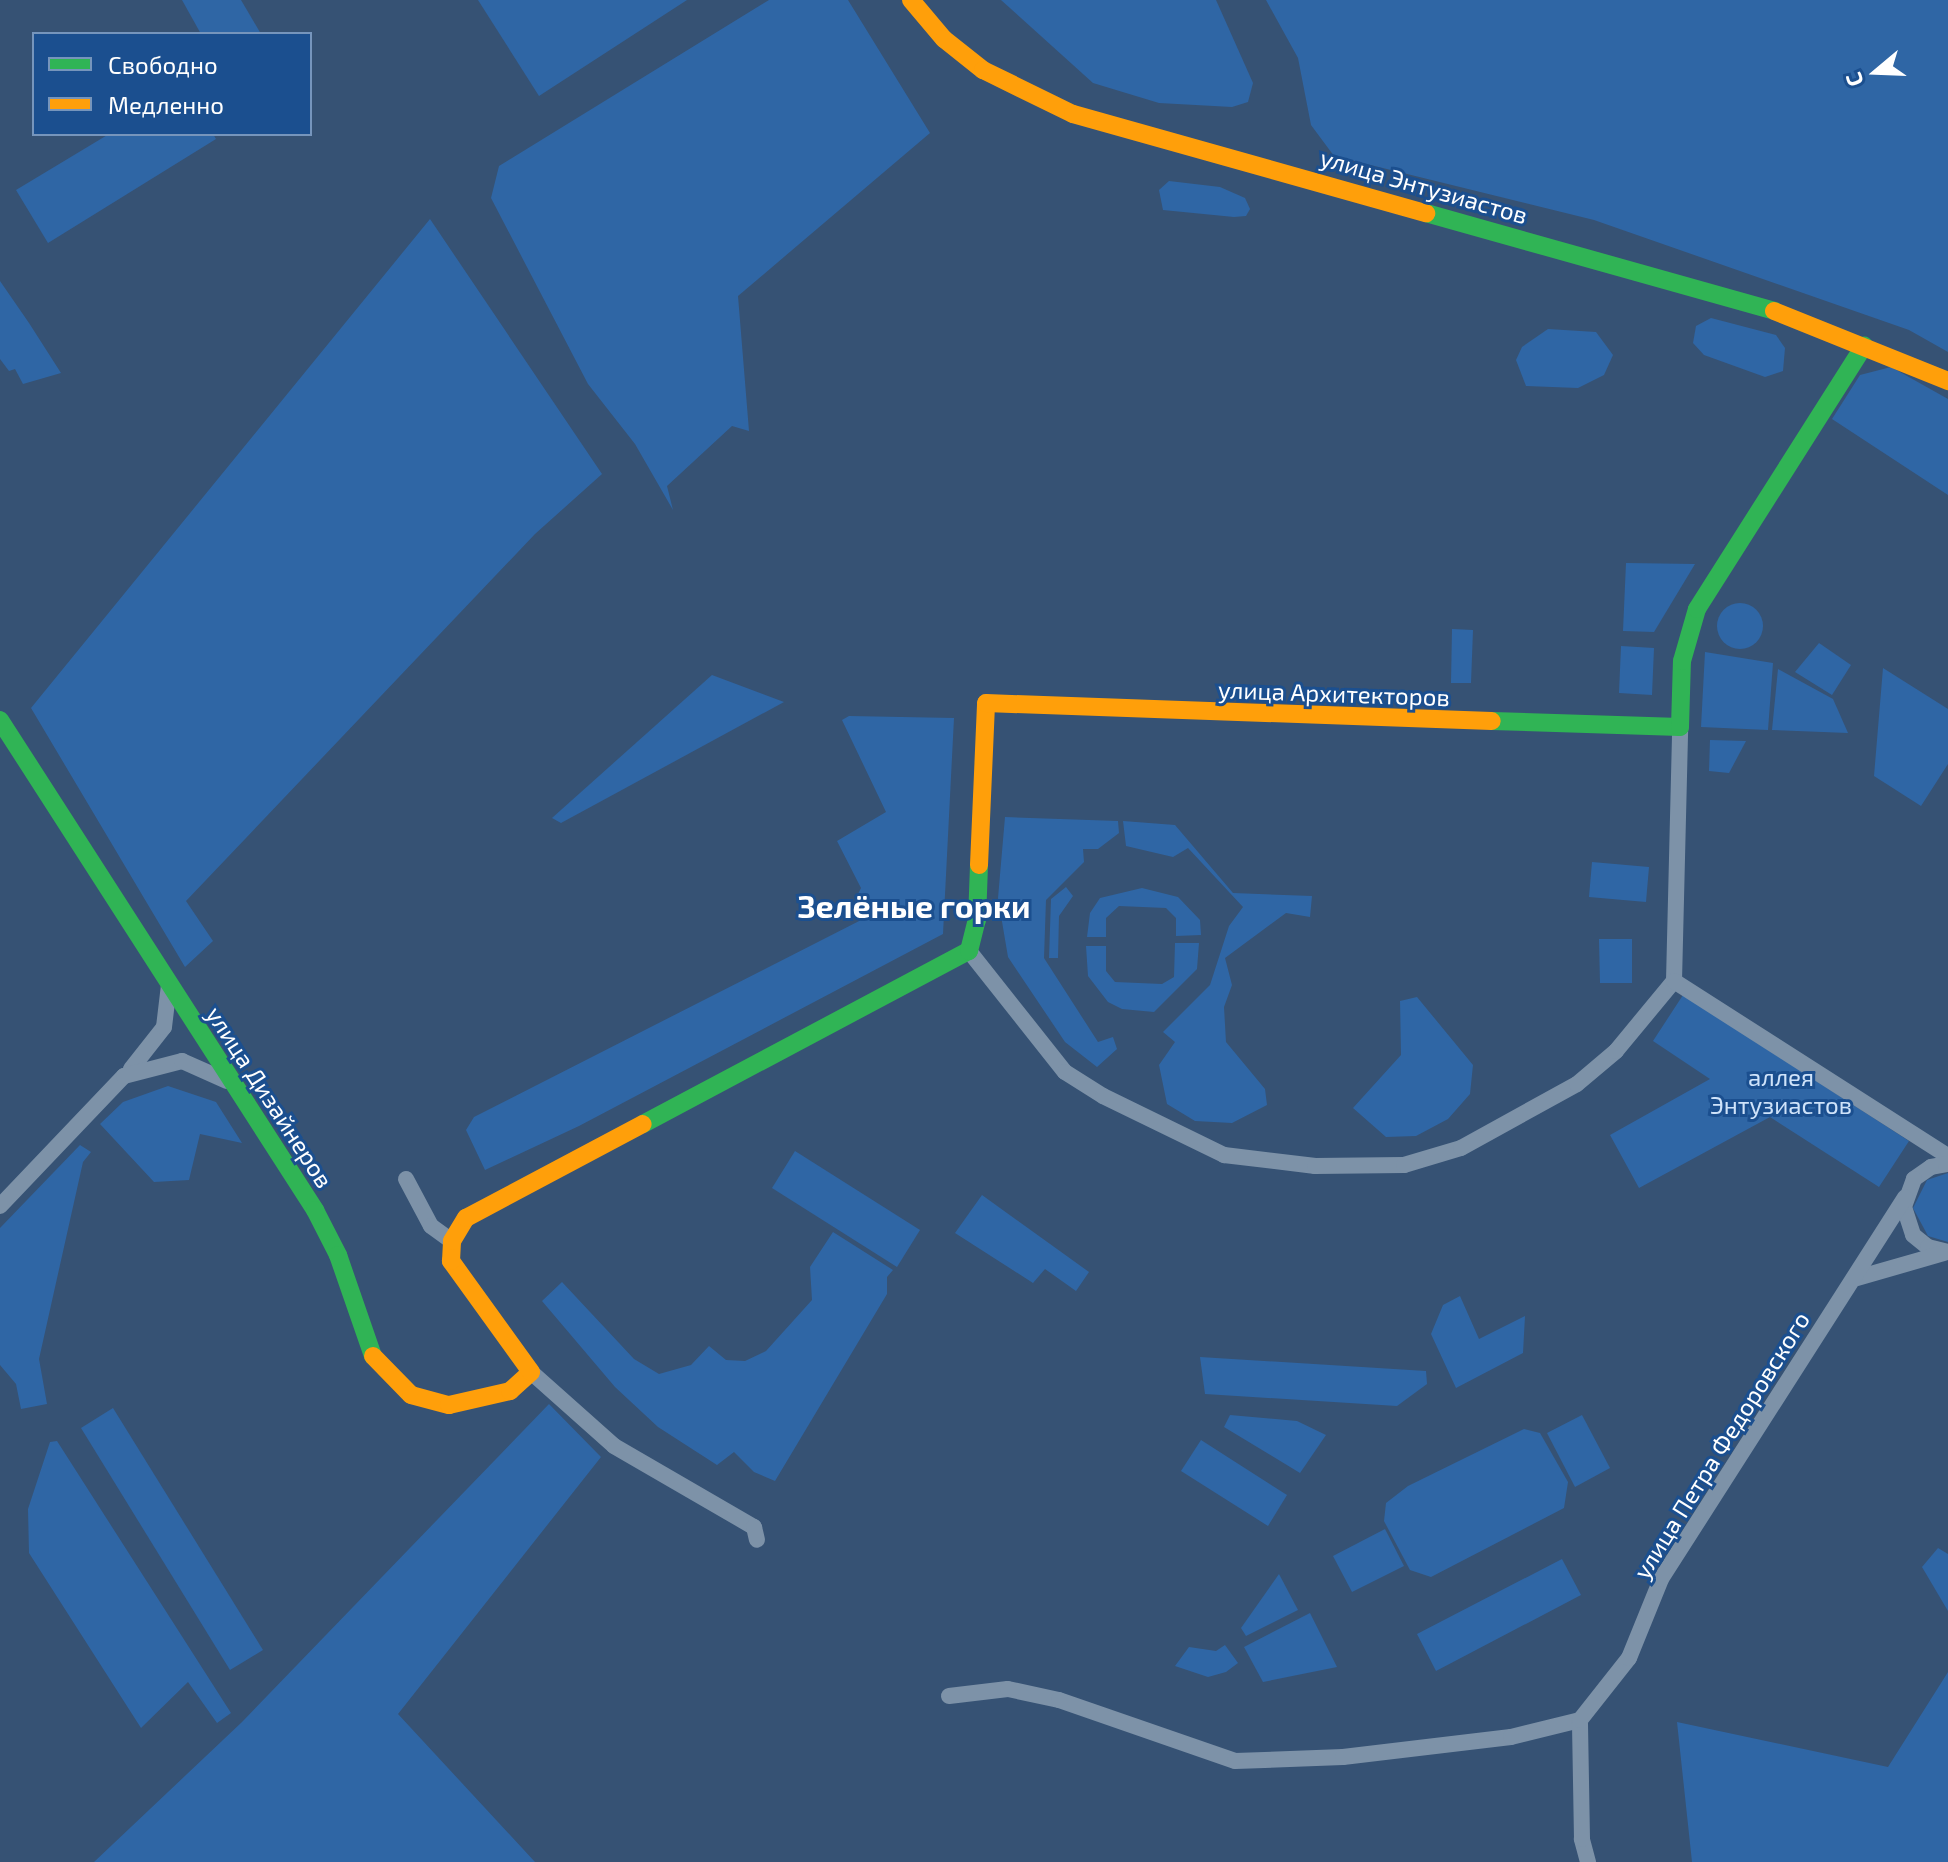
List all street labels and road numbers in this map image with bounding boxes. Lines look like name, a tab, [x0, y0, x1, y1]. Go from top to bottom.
street label: улица Энтузиастов	[1317, 143, 1531, 229]
street label: улица Архитекторов	[1218, 675, 1450, 711]
street label: улица Дизайнеров	[201, 1001, 339, 1193]
street label: улица Петра Федоровского	[1627, 1306, 1815, 1584]

